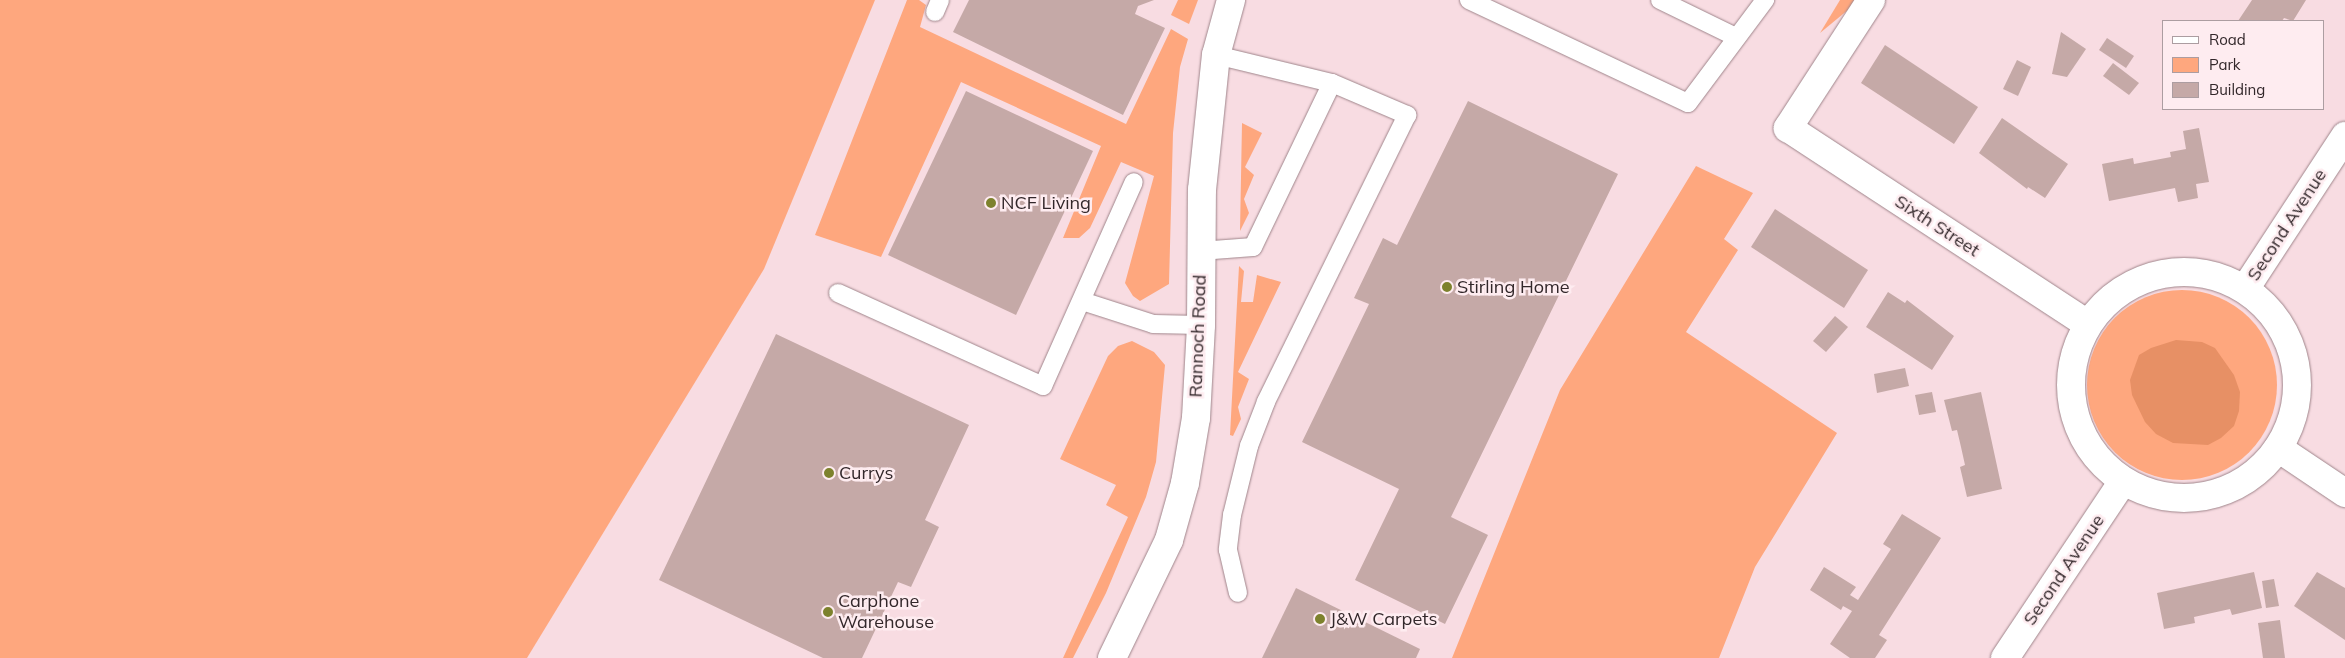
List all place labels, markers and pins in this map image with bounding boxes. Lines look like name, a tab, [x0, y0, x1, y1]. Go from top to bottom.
place label: NCF Living	[1001, 192, 1091, 214]
marker: NCF Living	[985, 197, 997, 209]
place label: Stirling Home	[1457, 276, 1570, 298]
marker: Stirling Home	[1441, 281, 1453, 293]
place label: Currys	[839, 462, 893, 484]
marker: Currys	[823, 467, 835, 479]
place label: Carphone Warehouse	[838, 591, 934, 634]
marker: Carphone Warehouse	[822, 606, 834, 618]
place label: J&W Carpets	[1330, 608, 1437, 630]
marker: J&W Carpets	[1314, 613, 1326, 625]

